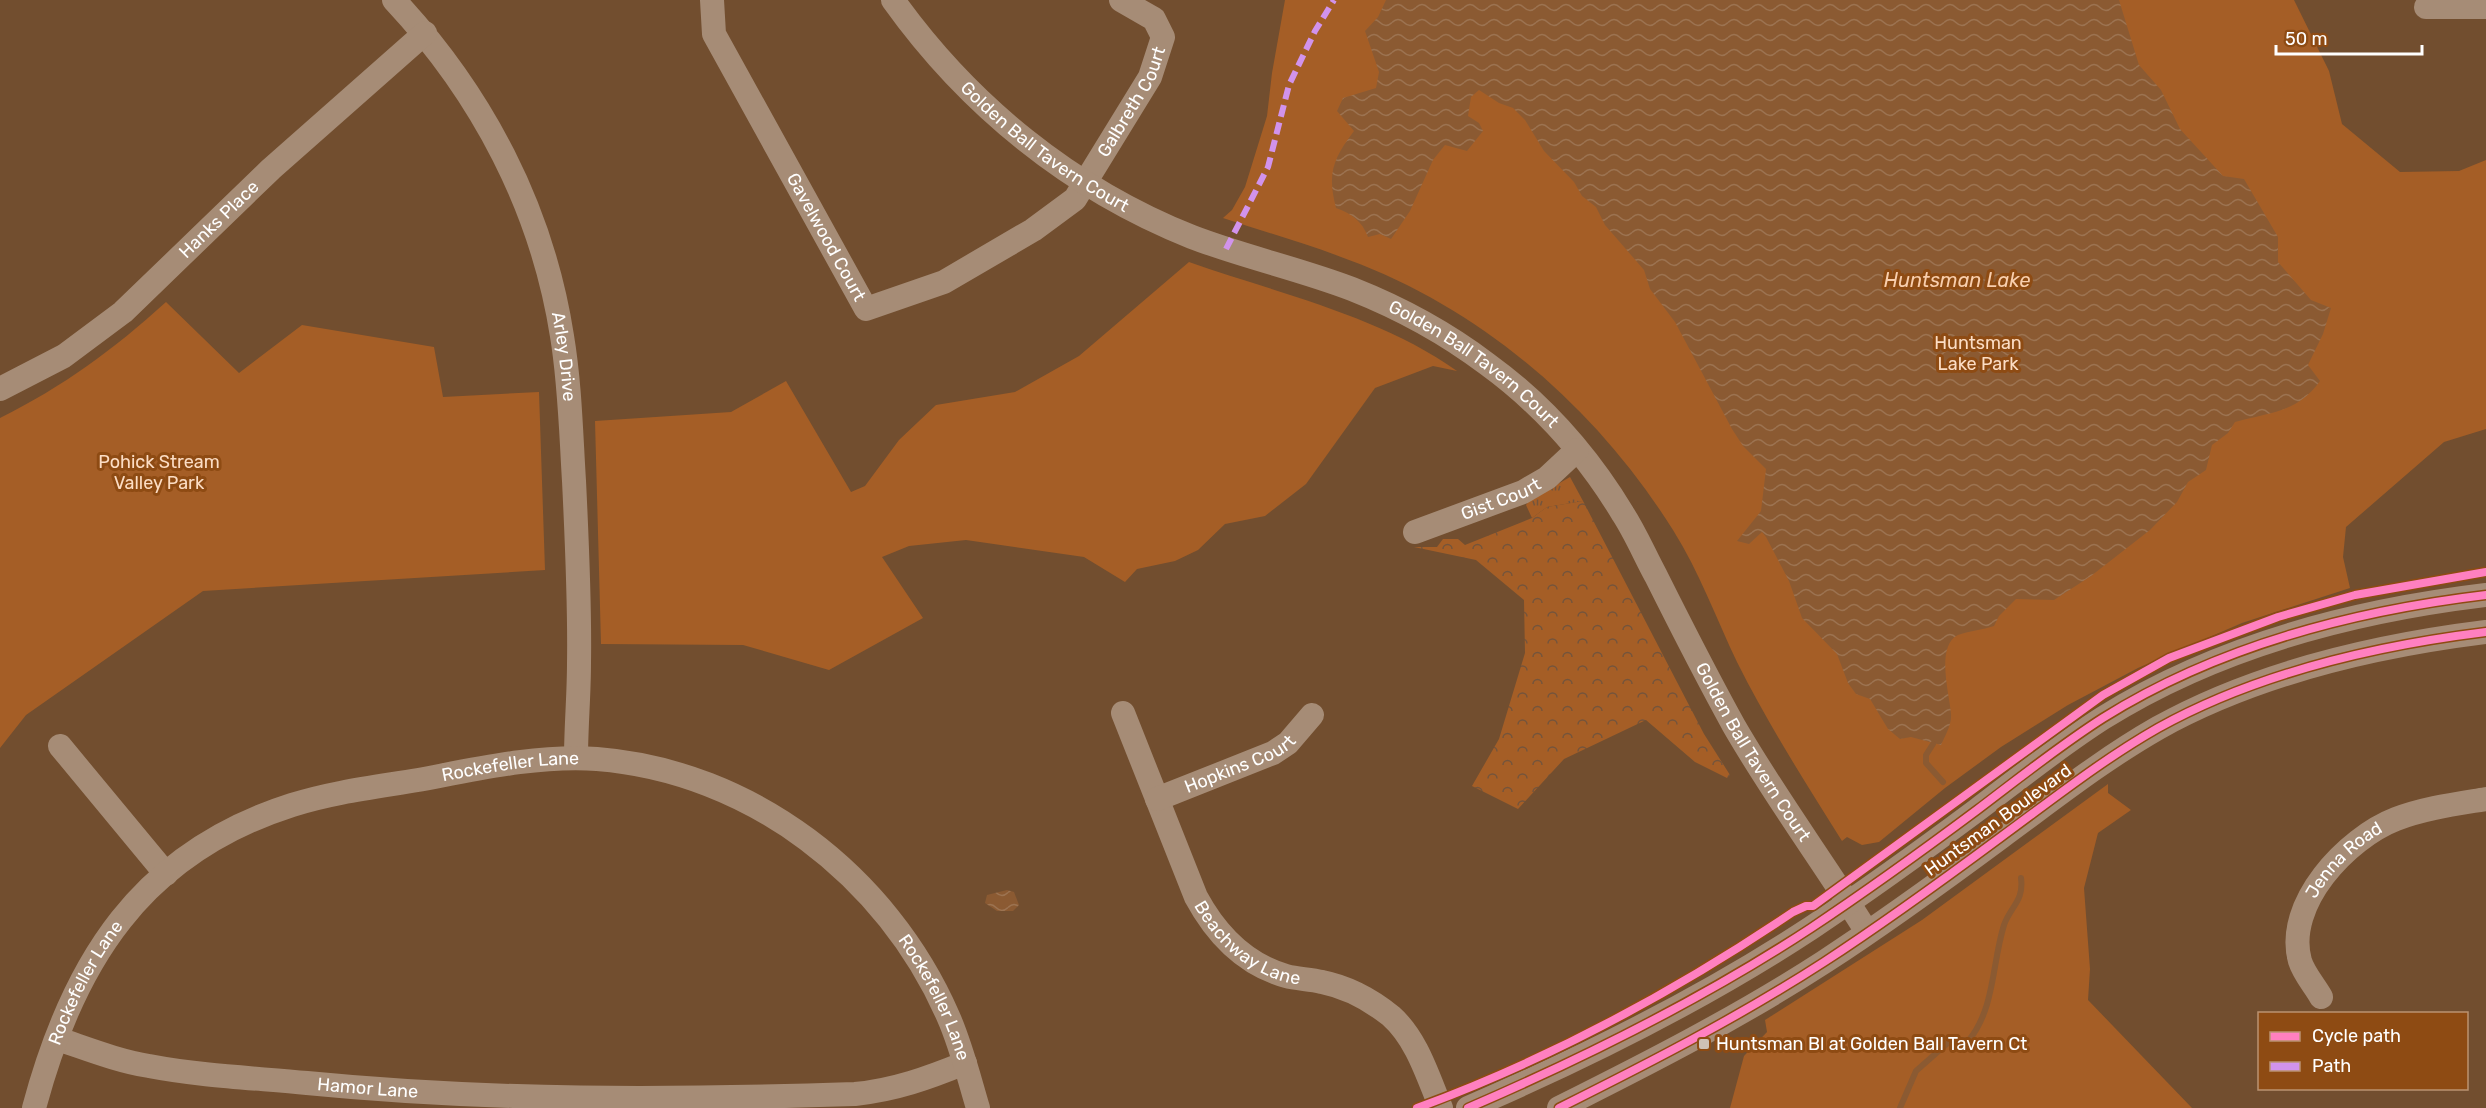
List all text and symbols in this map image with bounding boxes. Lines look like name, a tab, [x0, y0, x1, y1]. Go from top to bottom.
scale bar	[2276, 18, 2422, 56]
text: 50 m	[2285, 28, 2328, 50]
street label: Galbreth Court	[1092, 44, 1170, 161]
street label: Golden Ball Tavern Court	[956, 77, 1133, 217]
street label: Gavelwood Court	[782, 169, 870, 305]
street label: Hanks Place	[174, 176, 263, 263]
water label: Huntsman Lake	[1884, 268, 2030, 292]
street label: Golden Ball Tavern Court	[1385, 296, 1564, 432]
street label: Arley Drive	[547, 310, 580, 402]
park label: Huntsman Lake Park	[1934, 332, 2022, 375]
park label: Pohick Stream Valley Park	[98, 451, 220, 494]
street label: Gist Court	[1458, 473, 1545, 525]
street label: Golden Ball Tavern Court	[1691, 659, 1815, 846]
street label: Hopkins Court	[1181, 731, 1301, 798]
street label: Rockefeller Lane	[440, 747, 579, 786]
street label: Huntsman Boulevard	[1920, 759, 2076, 881]
street label: Jenna Road	[2301, 817, 2386, 902]
street label: Beachway Lane	[1190, 897, 1302, 990]
street label: Rockefeller Lane	[44, 916, 128, 1048]
street label: Rockefeller Lane	[894, 930, 974, 1063]
legend	[2258, 1012, 2468, 1090]
text: Cycle path	[2312, 1025, 2401, 1047]
place label: Huntsman Bl at Golden Ball Tavern Ct	[1716, 1033, 2027, 1055]
marker: Huntsman Bl at Golden Ball Tavern Ct	[1697, 1037, 1711, 1051]
text: Path	[2312, 1055, 2351, 1077]
street label: Hamor Lane	[316, 1073, 419, 1103]

